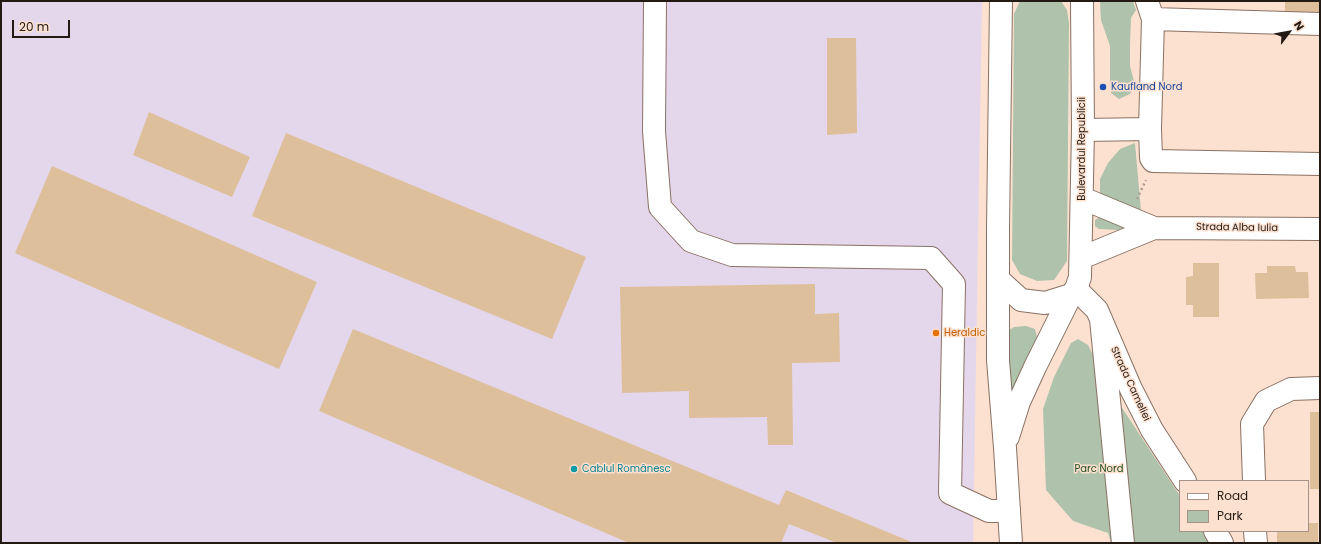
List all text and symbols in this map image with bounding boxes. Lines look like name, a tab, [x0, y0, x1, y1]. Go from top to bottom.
scale bar	[14, 12, 72, 38]
north arrow	[1269, 12, 1309, 52]
text: 20 m	[19, 18, 49, 35]
text: N	[1290, 18, 1308, 33]
place label: Kaufland Nord	[1111, 81, 1182, 93]
marker: Kaufland Nord	[1098, 82, 1108, 92]
street label: Bulevardul Republicii	[1076, 97, 1088, 201]
street label: Strada Alba Iulia	[1196, 221, 1278, 235]
place label: Heraldic	[944, 327, 985, 339]
marker: Heraldic	[931, 328, 941, 338]
street label: Strada Cameliei	[1107, 345, 1153, 423]
place label: Cablul Românesc	[582, 463, 671, 475]
park label: Parc Nord	[1075, 463, 1123, 475]
marker: Cablul Românesc	[569, 464, 579, 474]
legend	[1179, 480, 1309, 532]
text: Road	[1217, 487, 1248, 504]
text: Park	[1217, 507, 1243, 524]

